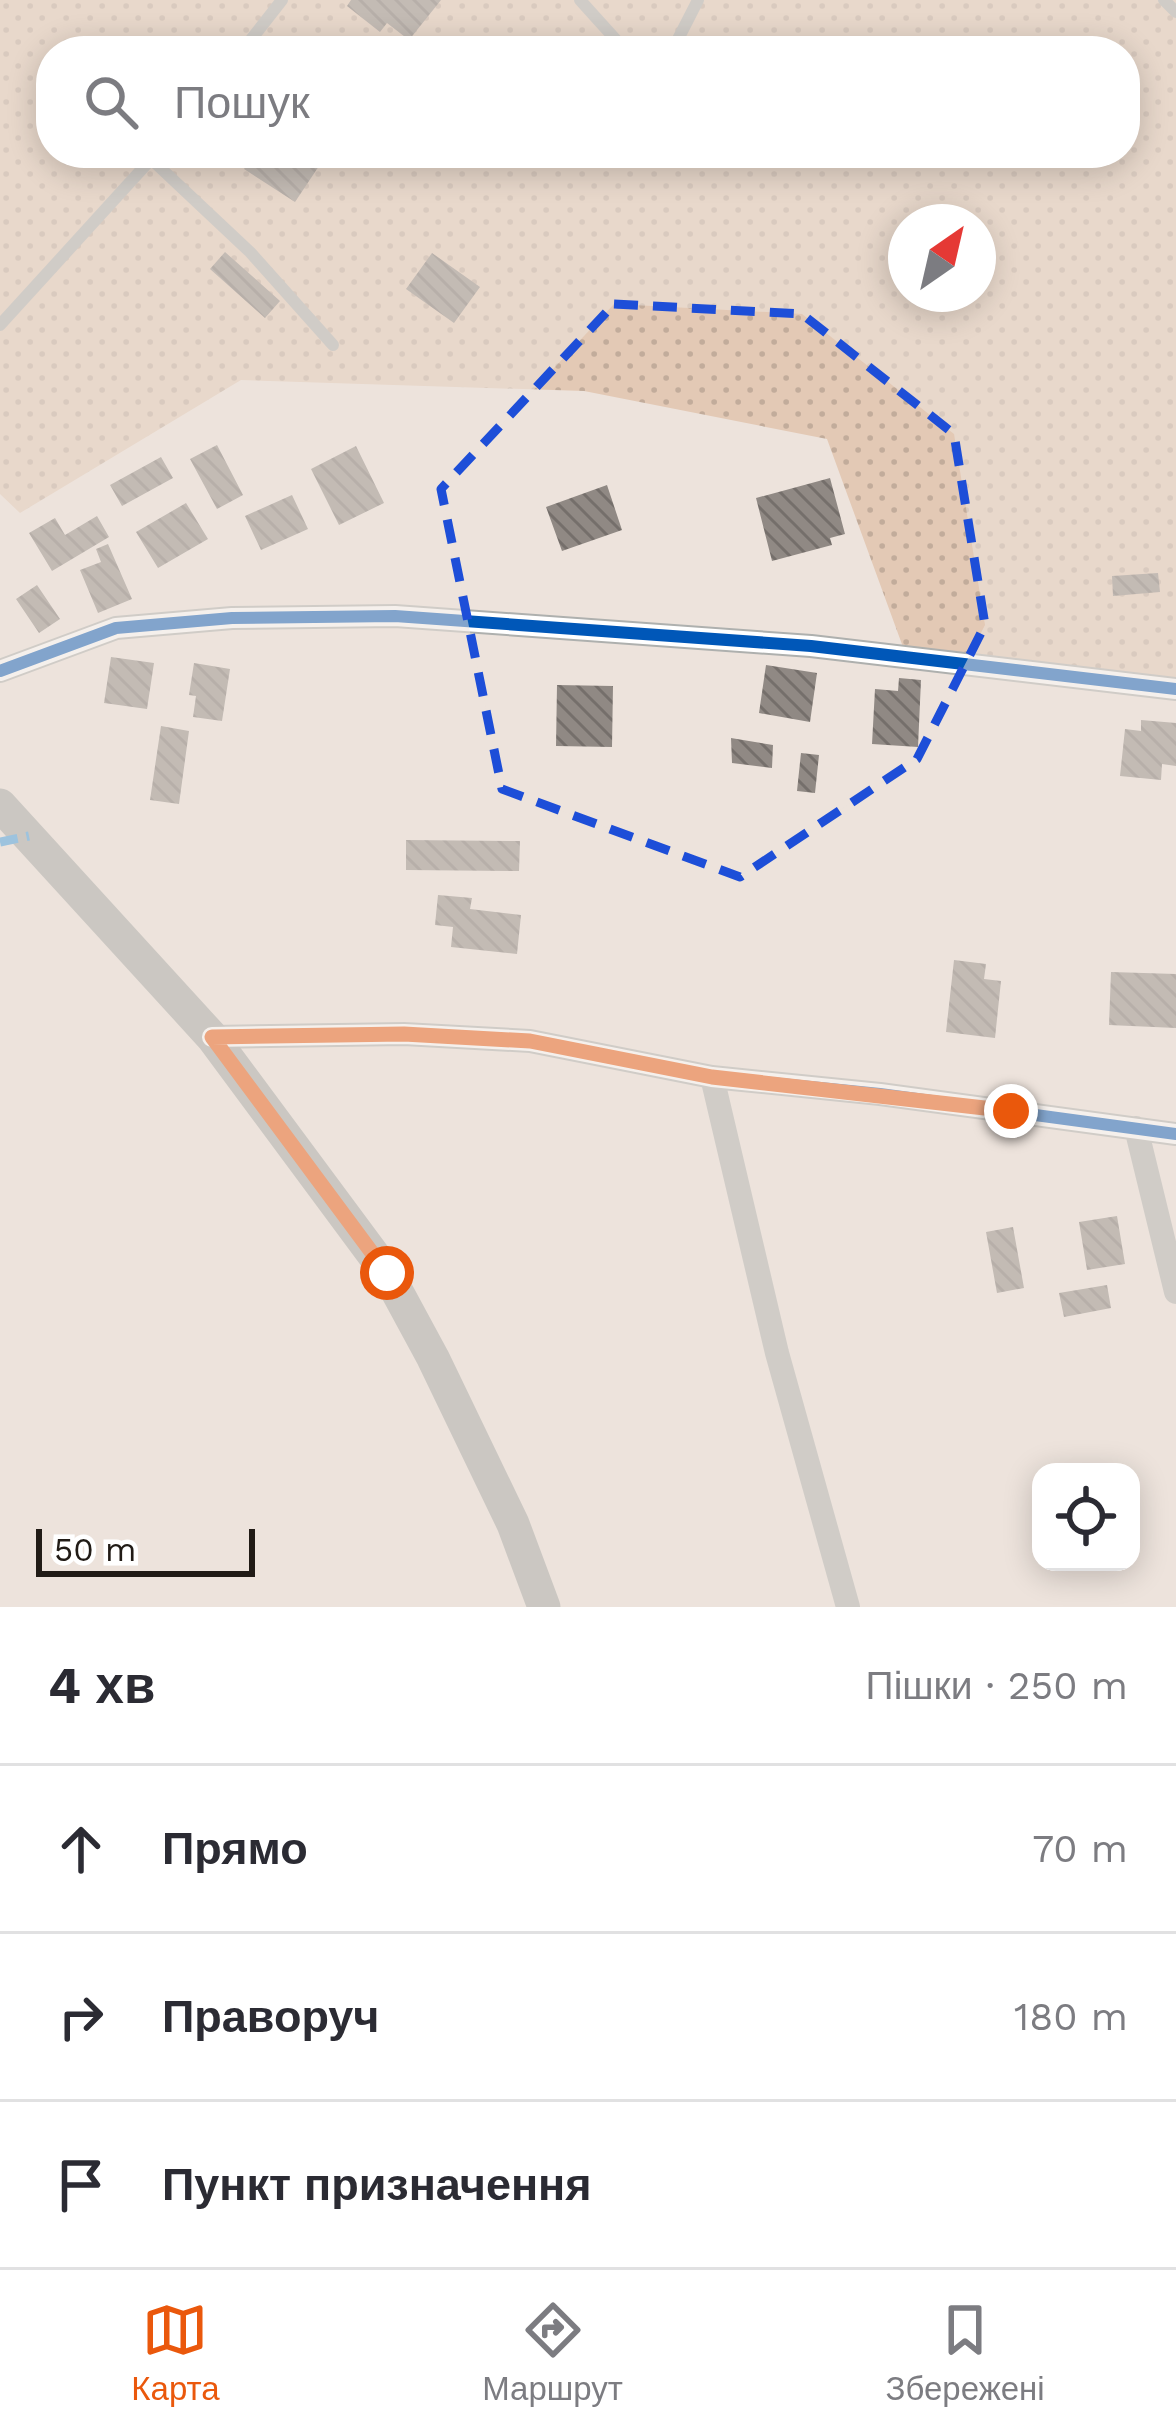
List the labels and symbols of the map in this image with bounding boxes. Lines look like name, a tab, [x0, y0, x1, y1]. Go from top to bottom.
north arrow	[888, 204, 996, 312]
route end	[984, 1084, 1038, 1138]
route start	[360, 1246, 414, 1300]
scale bar	[36, 1523, 255, 1576]

